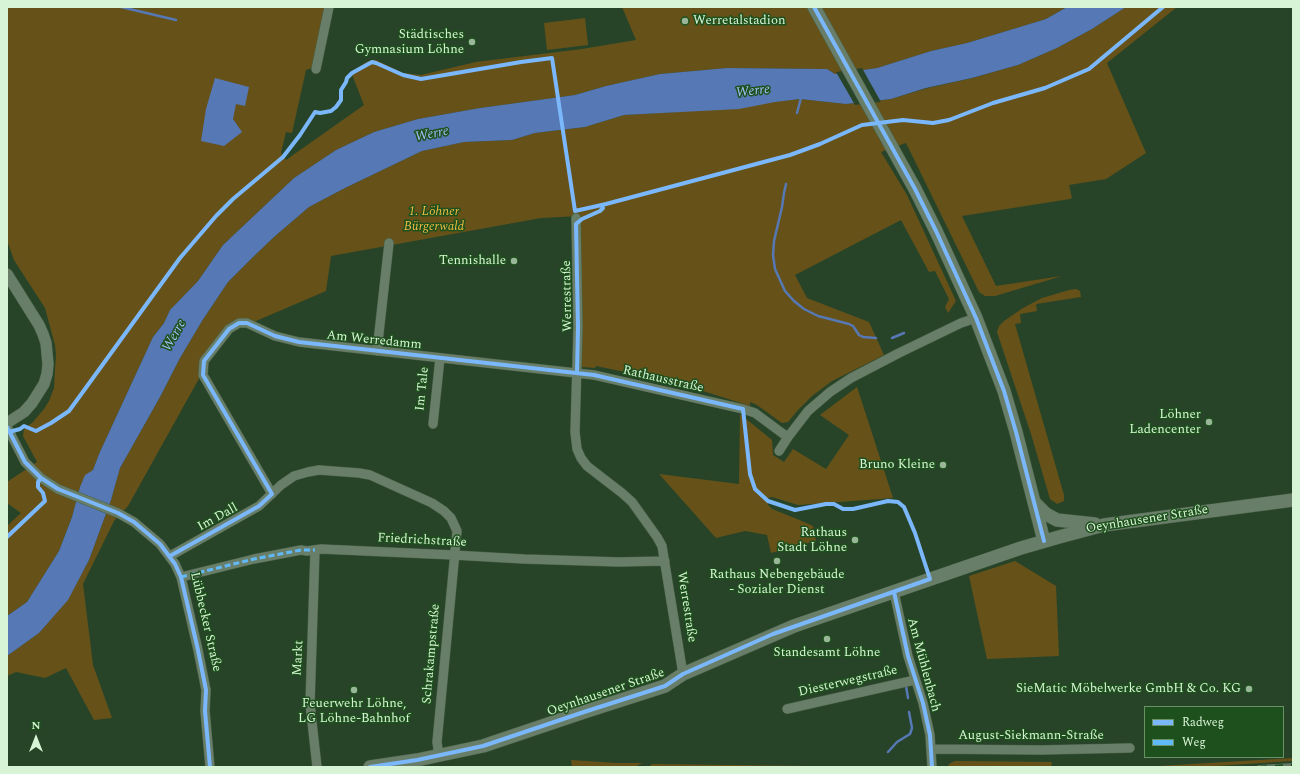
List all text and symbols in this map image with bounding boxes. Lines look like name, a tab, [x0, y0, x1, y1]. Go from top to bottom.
place label: Werretalstadion	[693, 13, 785, 29]
marker: Werretalstadion	[680, 16, 690, 26]
place label: Städtisches Gymnasium Löhne	[355, 27, 464, 58]
marker: Städtisches Gymnasium Löhne	[467, 37, 477, 47]
water label: Werre	[735, 82, 771, 102]
water label: Werre	[414, 123, 450, 147]
park label: 1. Löhner Bürgerwald	[404, 204, 464, 235]
place label: Tennishalle	[439, 253, 506, 269]
marker: Tennishalle	[509, 256, 519, 266]
street label: Werrestraße	[560, 260, 576, 332]
water label: Werre	[159, 317, 191, 355]
street label: Am Werredamm	[326, 328, 422, 354]
street label: Rathausstraße	[621, 363, 705, 397]
street label: Im Tale	[413, 366, 433, 412]
place label: Löhner Ladencenter	[1129, 407, 1201, 438]
marker: Löhner Ladencenter	[1204, 417, 1214, 427]
place label: Bruno Kleine	[859, 457, 935, 473]
marker: Bruno Kleine	[938, 460, 948, 470]
street label: Im Dall	[195, 501, 241, 535]
street label: Oeynhausener Straße	[1085, 503, 1209, 537]
place label: Rathaus Stadt Löhne	[777, 525, 847, 556]
street label: Friedrichstraße	[377, 531, 467, 551]
marker: Rathaus Stadt Löhne	[850, 535, 860, 545]
marker: Rathaus Nebengebäude - Sozialer Dienst	[772, 556, 782, 566]
place label: Rathaus Nebengebäude - Sozialer Dienst	[709, 567, 845, 598]
street label: Lübbecker Straße	[186, 571, 224, 673]
street label: Werrestraße	[673, 571, 699, 643]
street label: Schrakampstraße	[420, 603, 444, 705]
street label: Am Mühlenbach	[903, 616, 943, 714]
marker: Standesamt Löhne	[822, 634, 832, 644]
street label: Markt	[290, 640, 308, 676]
place label: Standesamt Löhne	[774, 645, 880, 661]
street label: Diesterwegstraße	[797, 663, 899, 701]
street label: Oeynhausener Straße	[545, 666, 667, 720]
place label: SieMatic Möbelwerke GmbH & Co. KG	[1016, 681, 1241, 697]
marker: SieMatic Möbelwerke GmbH & Co. KG	[1244, 684, 1254, 694]
marker: Feuerwehr Löhne, LG Löhne-Bahnhof	[349, 685, 359, 695]
place label: Feuerwehr Löhne, LG Löhne-Bahnhof	[298, 696, 410, 727]
legend	[1144, 706, 1284, 758]
text: Radweg	[1182, 713, 1224, 732]
text: N	[32, 717, 40, 734]
north arrow	[16, 718, 56, 758]
street label: August-Siekmann-Straße	[958, 728, 1104, 744]
text: Weg	[1182, 733, 1206, 752]

